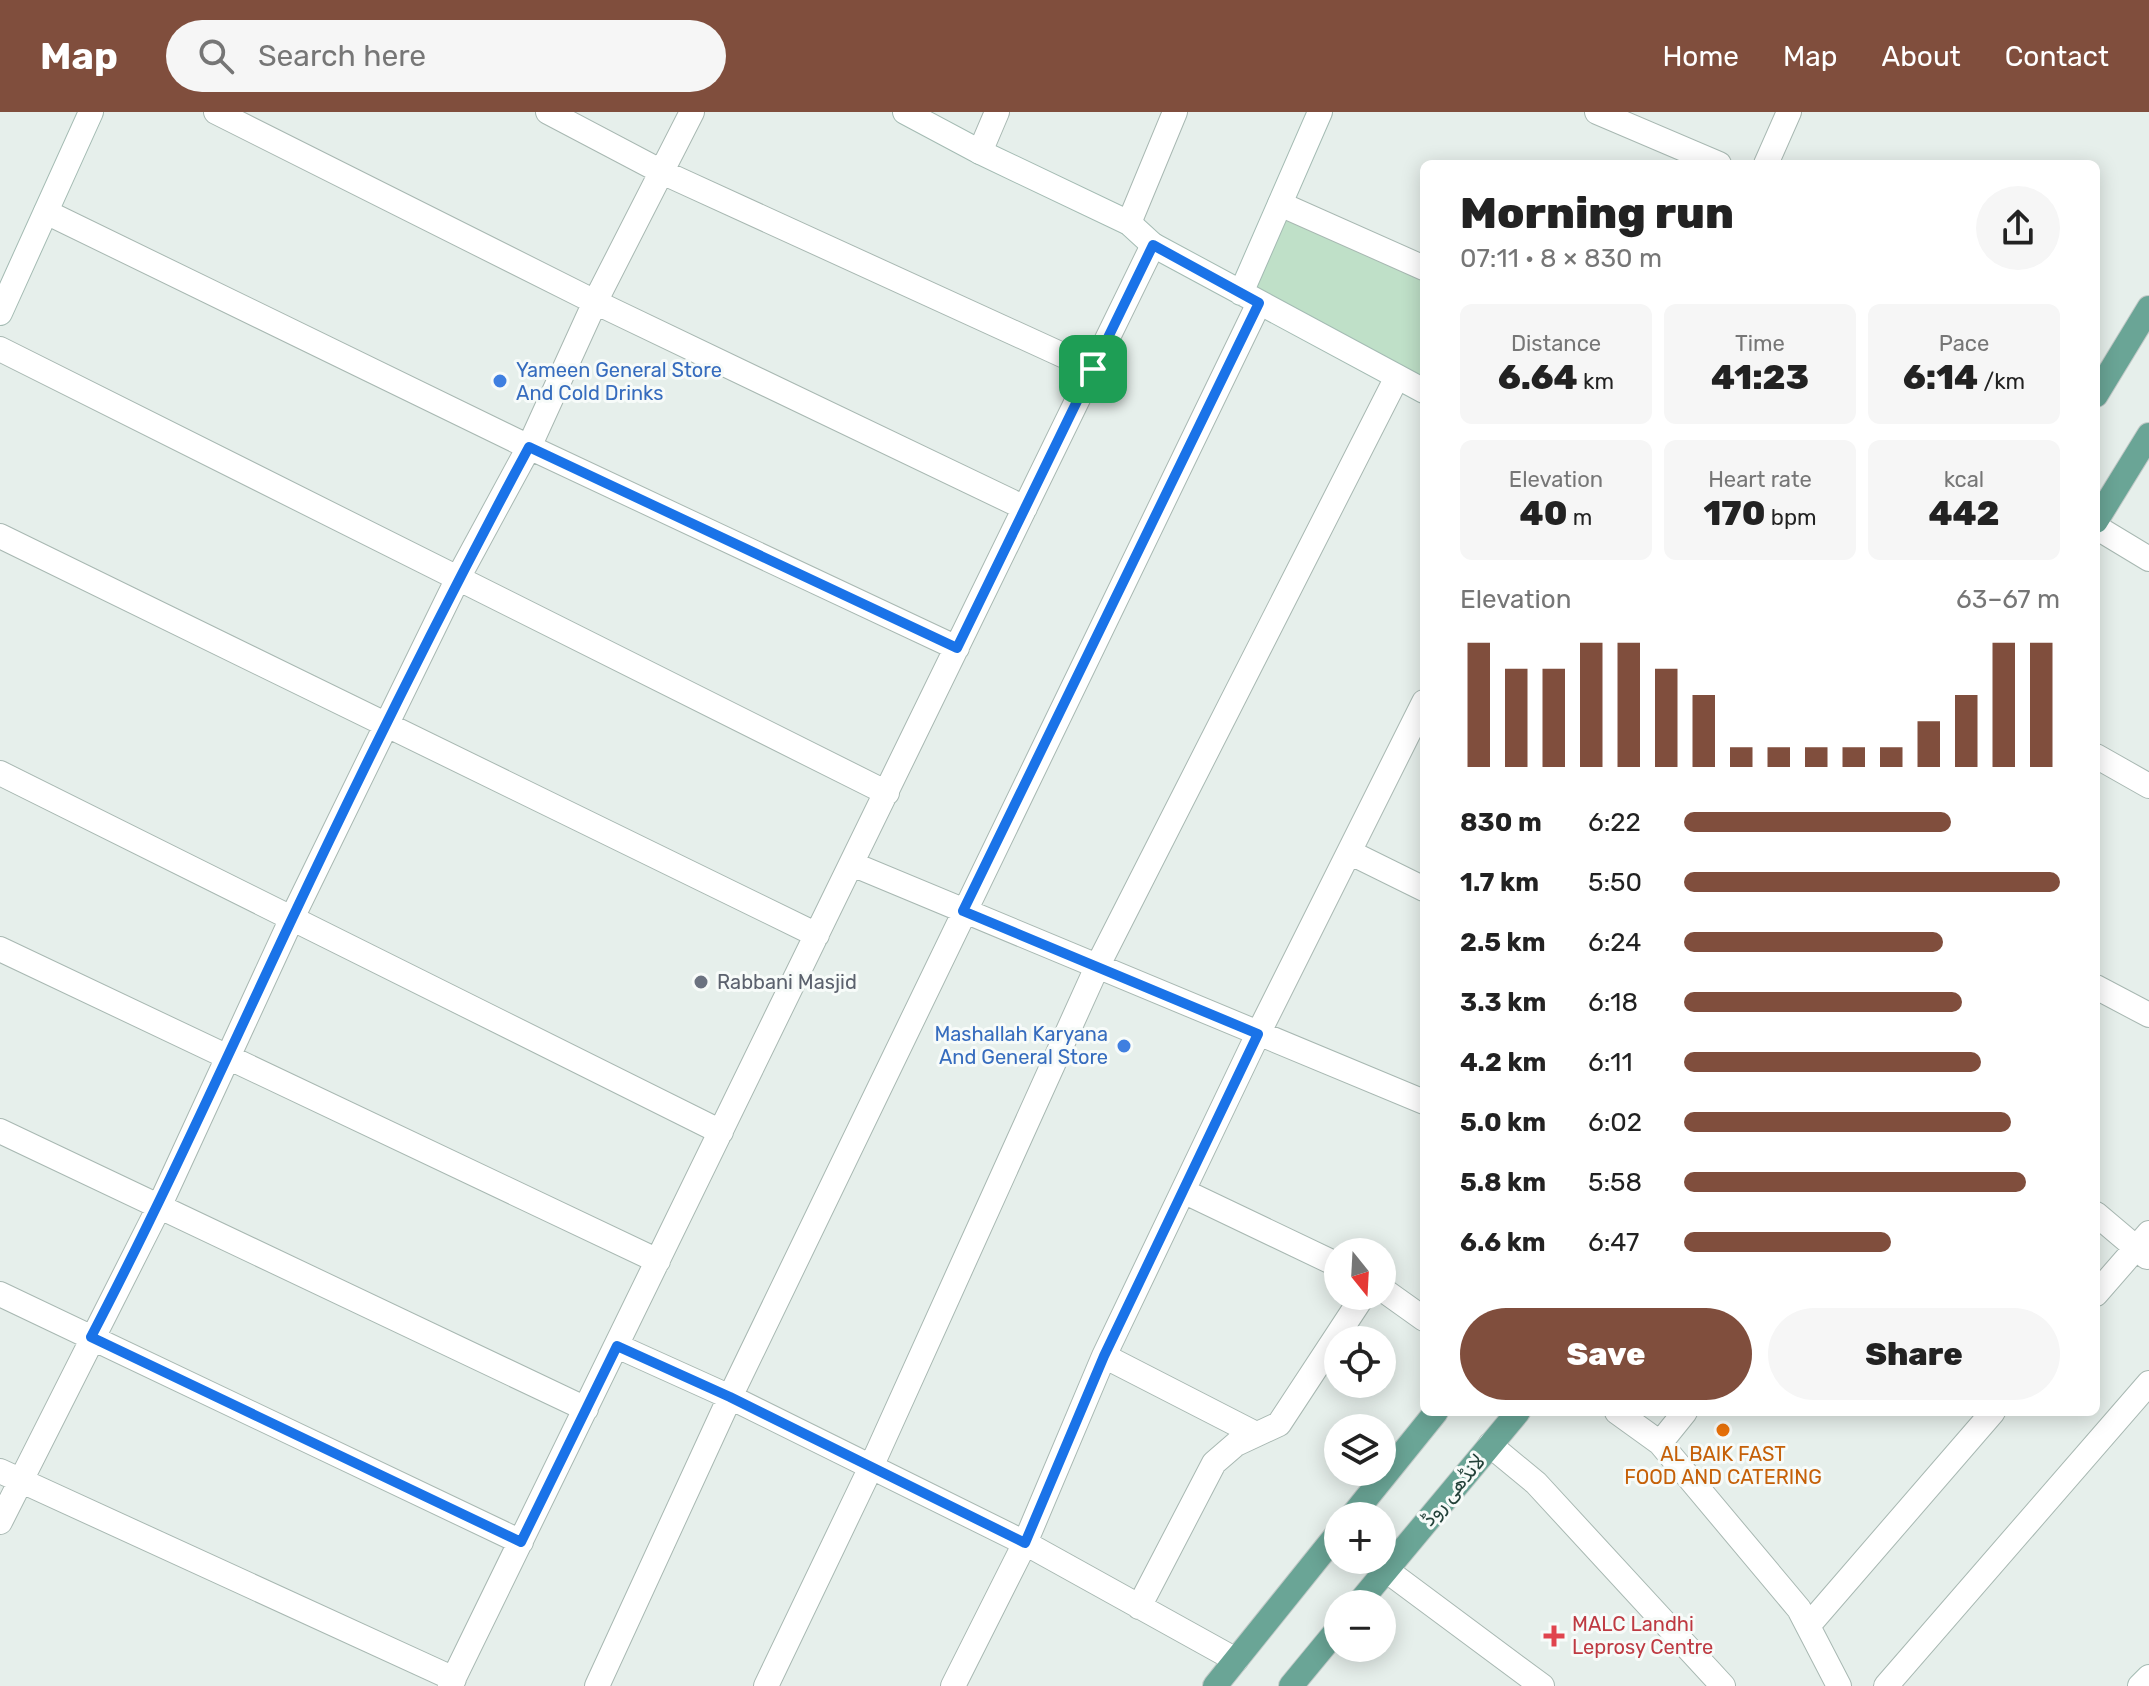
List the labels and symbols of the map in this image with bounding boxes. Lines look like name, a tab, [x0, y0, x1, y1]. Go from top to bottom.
pin	[1059, 335, 1127, 403]
place label: Yameen General Store And Cold Drinks	[516, 358, 722, 405]
marker: Yameen General Store And Cold Drinks	[491, 372, 509, 390]
place label: Rabbani Masjid	[717, 970, 857, 994]
marker: Rabbani Masjid	[692, 973, 710, 991]
place label: Mashallah Karyana And General Store	[934, 1022, 1108, 1069]
marker: Mashallah Karyana And General Store	[1115, 1037, 1133, 1055]
north arrow	[1324, 1238, 1396, 1310]
marker: AL BAIK FAST FOOD AND CATERING	[1714, 1421, 1732, 1439]
place label: AL BAIK FAST FOOD AND CATERING	[1624, 1442, 1822, 1489]
street label: لانڈھی روڈ	[1416, 1449, 1490, 1531]
place label: MALC Landhi Leprosy Centre	[1572, 1612, 1713, 1659]
marker: MALC Landhi Leprosy Centre	[1543, 1625, 1565, 1647]

